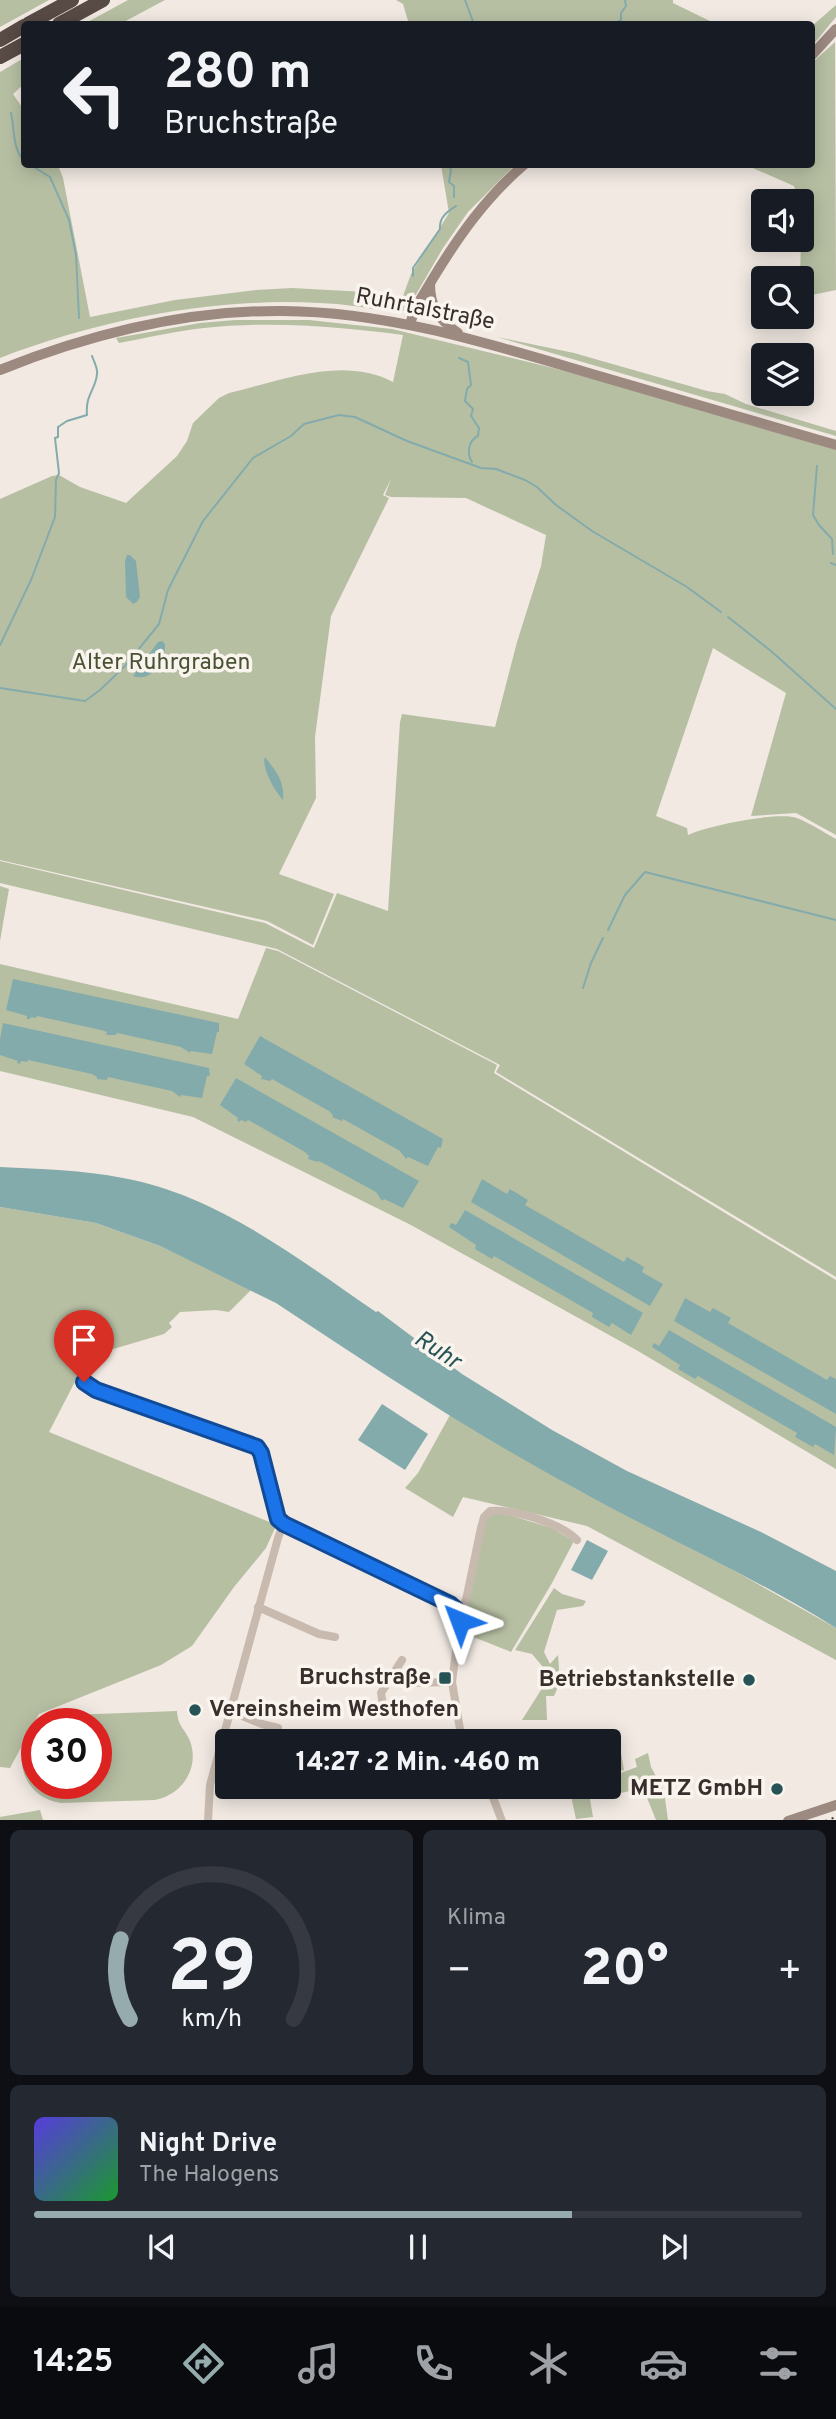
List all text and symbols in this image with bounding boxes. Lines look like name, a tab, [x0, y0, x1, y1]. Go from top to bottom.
text: 280 m	[164, 44, 311, 106]
icon: left	[49, 49, 140, 140]
text: Bruchstraße	[164, 105, 338, 145]
map controls	[751, 189, 814, 406]
button: sound	[751, 189, 814, 252]
button: search	[751, 266, 814, 329]
street label: Ruhrtalstraße	[353, 282, 497, 338]
button: layers	[751, 343, 814, 406]
park label: Alter Ruhrgraben	[71, 649, 251, 678]
pin	[54, 1310, 114, 1382]
icon: arrive	[65, 1321, 103, 1359]
water label: Ruhr	[408, 1325, 468, 1378]
position arrow	[423, 1584, 497, 1658]
place label: Bruchstraße	[299, 1664, 431, 1693]
place label: Betriebstankstelle	[539, 1666, 735, 1695]
marker: Bruchstraße	[437, 1670, 453, 1686]
marker: Betriebstankstelle	[741, 1672, 757, 1688]
place label: Vereinsheim Westhofen	[209, 1696, 459, 1725]
marker: Vereinsheim Westhofen	[187, 1702, 203, 1718]
speed limit sign: 30	[21, 1708, 112, 1799]
text: 14:27 · 2 Min. · 460 m	[296, 1747, 540, 1780]
place label: METZ GmbH	[630, 1775, 763, 1804]
marker: METZ GmbH	[769, 1781, 785, 1797]
text: Klima	[447, 1904, 506, 1933]
text: 29	[167, 1925, 256, 2017]
text: 20°	[580, 1938, 669, 2004]
text: −	[447, 1948, 472, 1997]
text: +	[777, 1948, 802, 1997]
text: km/h	[181, 2003, 242, 2035]
text: Night Drive	[139, 2128, 277, 2161]
text: The Halogens	[139, 2161, 279, 2190]
icon: previous	[143, 2228, 181, 2266]
icon: pause	[399, 2228, 437, 2266]
icon: next	[655, 2228, 693, 2266]
icon: directions	[179, 2339, 228, 2388]
icon: music	[294, 2339, 343, 2388]
icon: phone	[409, 2339, 458, 2388]
icon: climate	[524, 2339, 573, 2388]
icon: car	[639, 2339, 688, 2388]
icon: filters	[754, 2339, 803, 2388]
text: 14:25	[33, 2343, 113, 2383]

